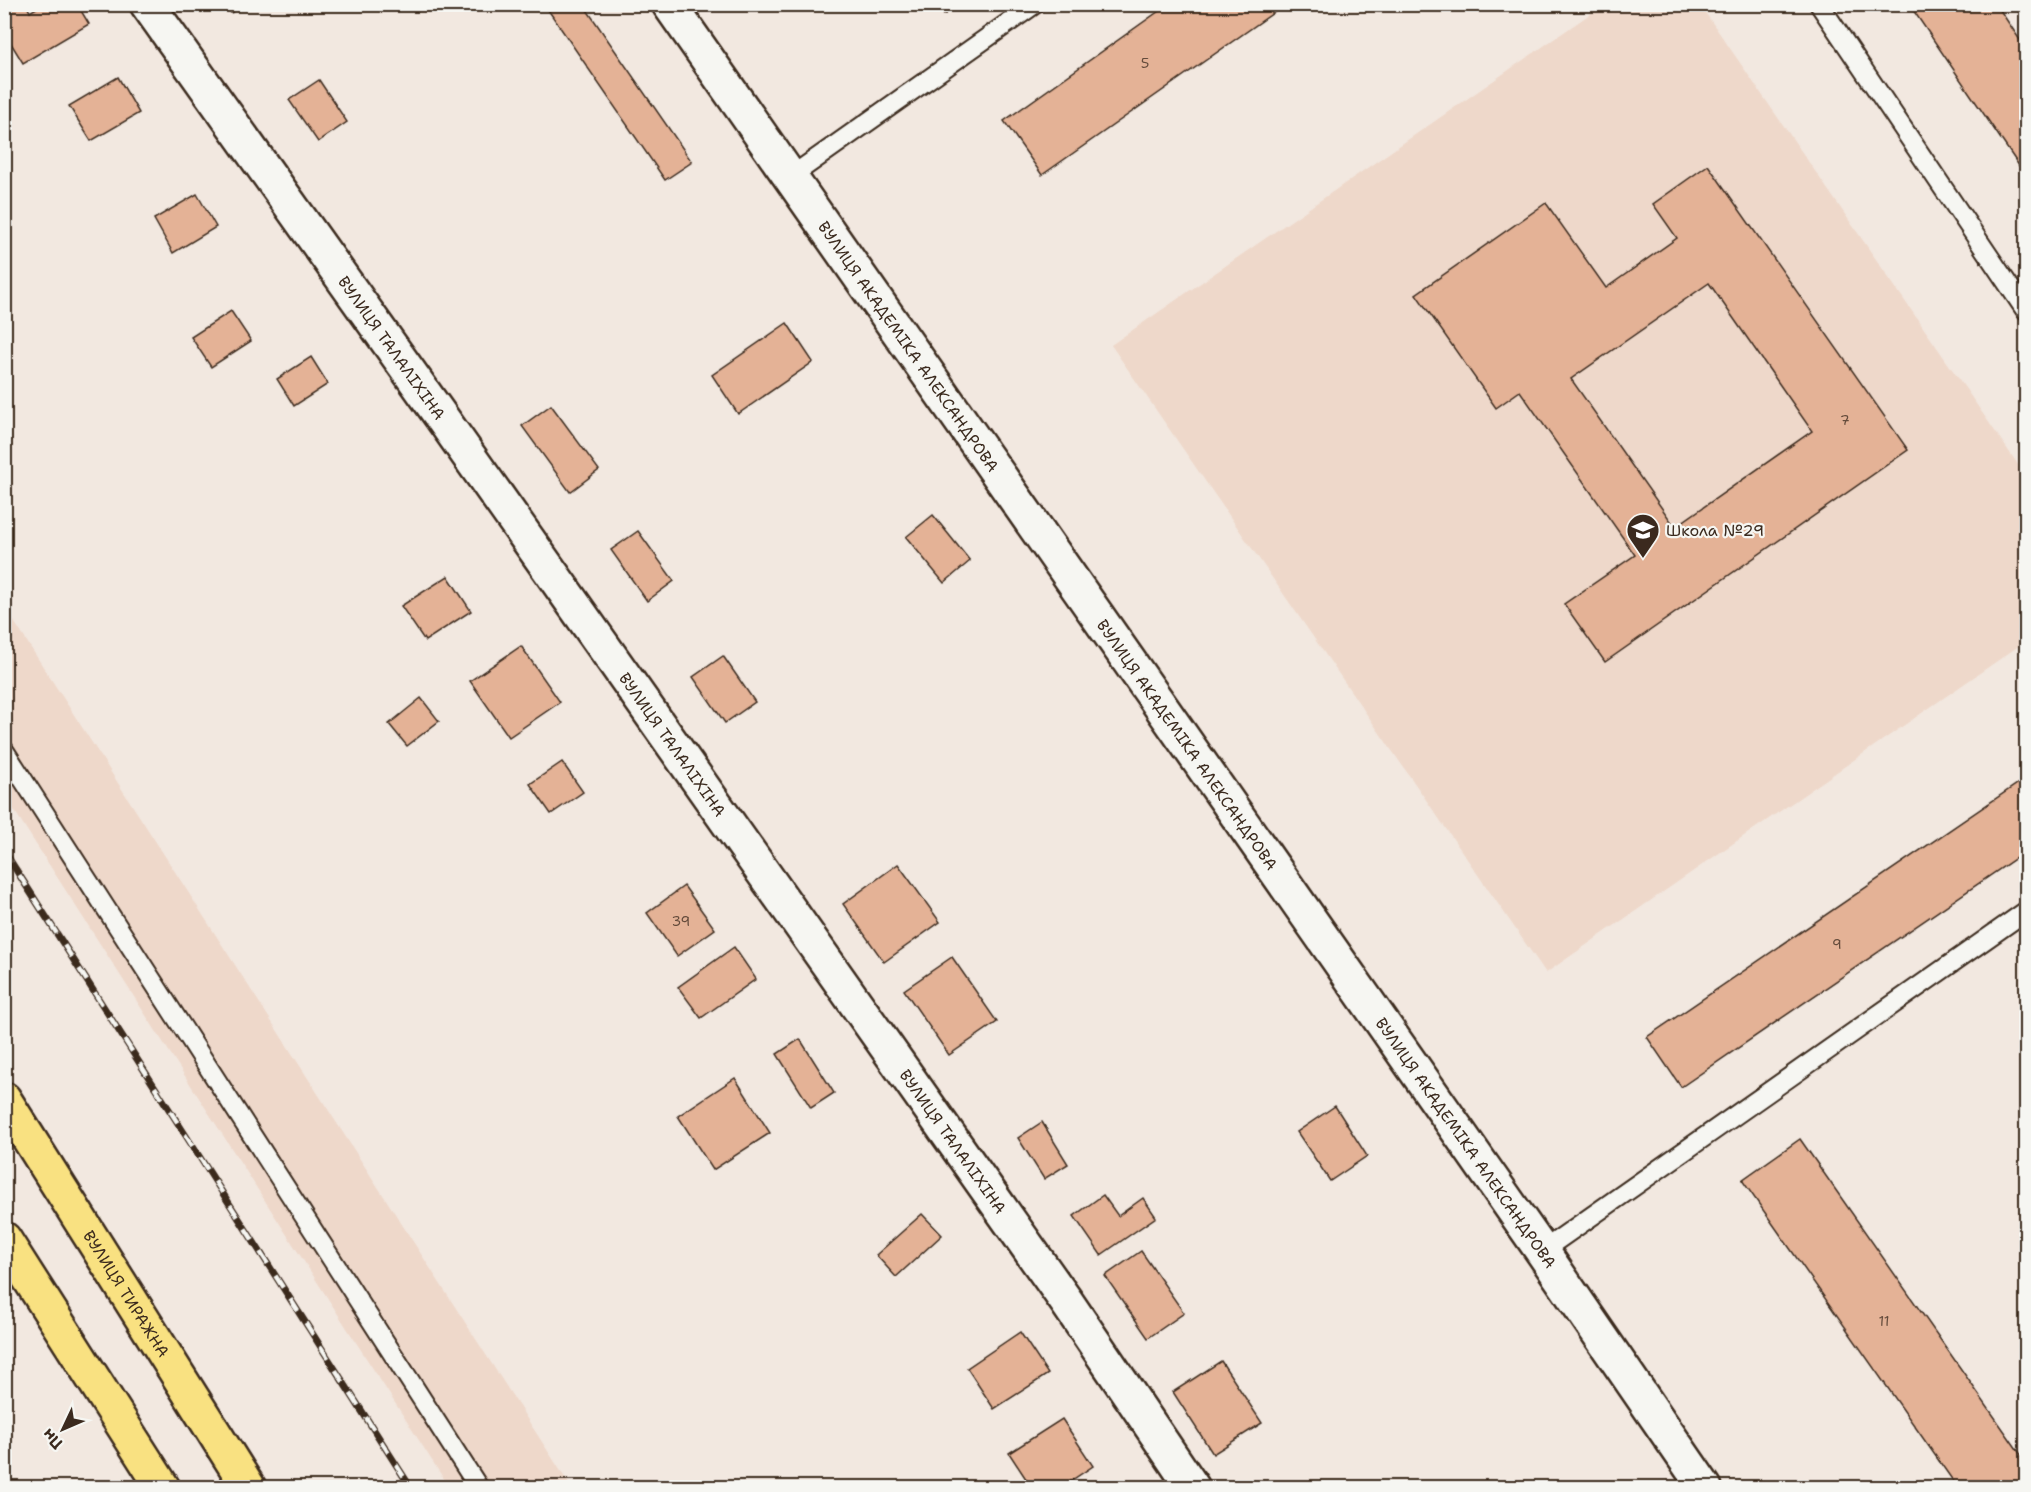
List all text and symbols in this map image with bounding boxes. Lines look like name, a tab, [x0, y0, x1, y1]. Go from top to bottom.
house number: 5	[1141, 54, 1149, 72]
street label: ВУЛИЦЯ АКАДЕМІКА АЛЕКСАНДРОВА	[813, 217, 1003, 476]
street label: ВУЛИЦЯ ТАЛАЛІХІНА	[333, 272, 450, 424]
house number: 7	[1840, 411, 1850, 429]
school or university icon: Школа №29	[1625, 512, 1661, 559]
place label: Школа №29	[1666, 520, 1764, 541]
street label: ВУЛИЦЯ АКАДЕМІКА АЛЕКСАНДРОВА	[1092, 615, 1282, 874]
street label: ВУЛИЦЯ ТАЛАЛІХІНА	[614, 668, 730, 821]
house number: 39	[672, 912, 690, 930]
house number: 9	[1832, 935, 1842, 953]
street label: ВУЛИЦЯ АКАДЕМІКА АЛЕКСАНДРОВА	[1371, 1013, 1561, 1272]
street label: ВУЛИЦЯ ТАЛАЛІХІНА	[895, 1065, 1011, 1218]
street label: ВУЛИЦЯ ТИРАЖНА	[78, 1226, 174, 1361]
house number: 11	[1878, 1312, 1890, 1330]
north arrow	[33, 1399, 93, 1459]
text: Пн	[38, 1424, 67, 1454]

